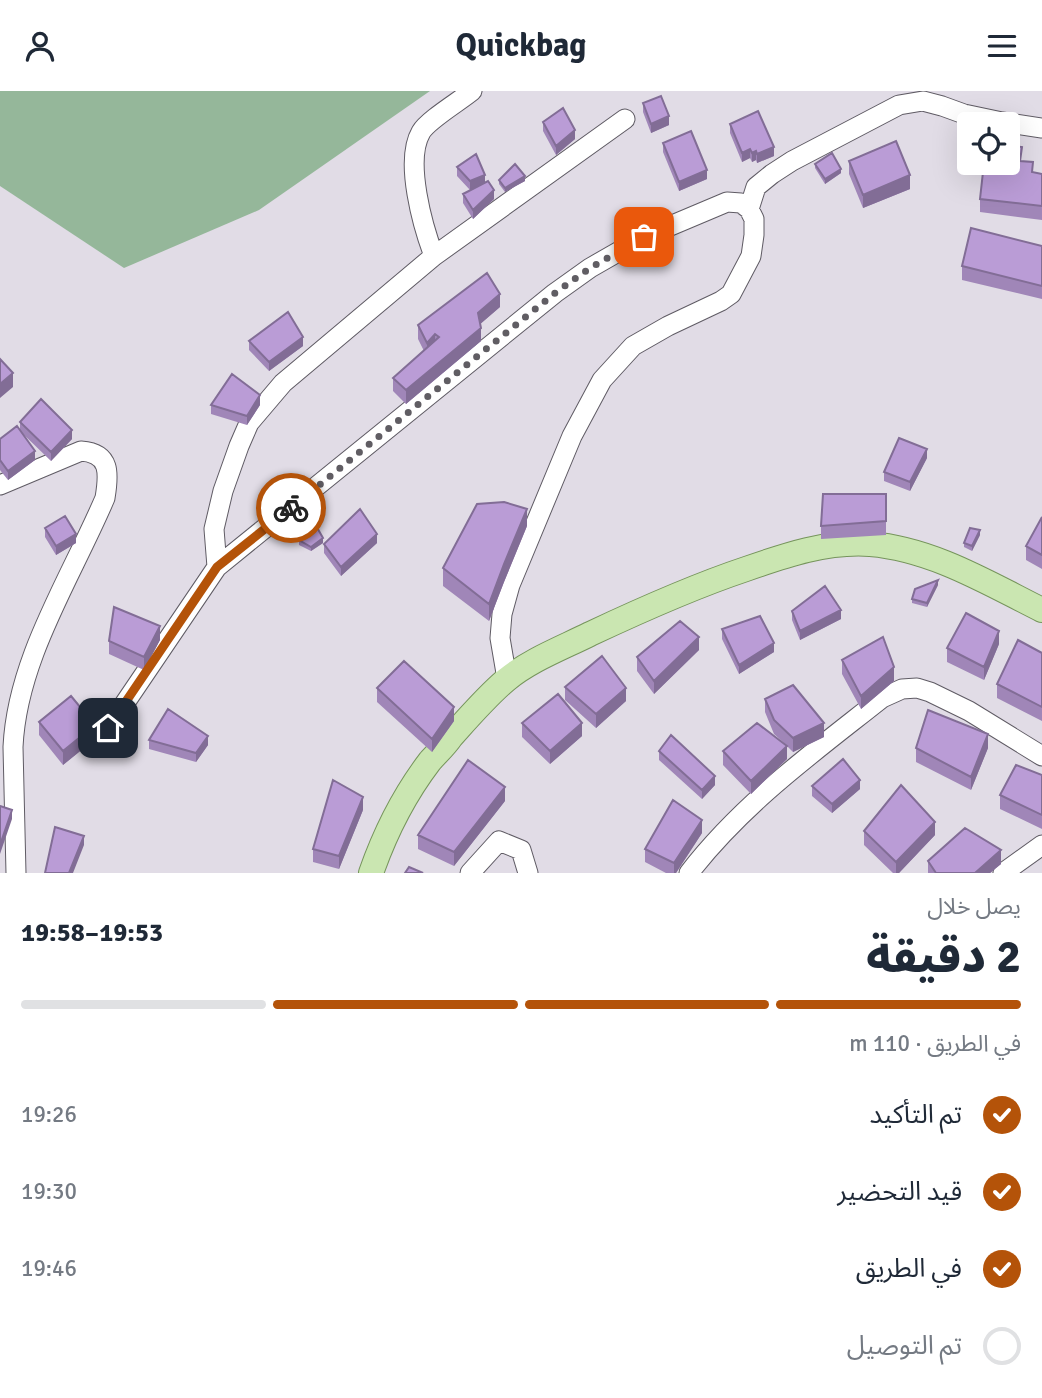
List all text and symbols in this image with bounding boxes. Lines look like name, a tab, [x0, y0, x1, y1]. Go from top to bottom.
text: Quickbag	[456, 26, 587, 65]
icon: person	[21, 27, 59, 65]
icon: menu	[983, 27, 1021, 65]
map controls	[957, 112, 1020, 175]
button: locate	[957, 112, 1020, 175]
pin	[614, 207, 674, 267]
icon: bag	[625, 218, 663, 256]
courier	[256, 473, 326, 543]
icon: bike	[272, 489, 310, 527]
pin	[78, 698, 138, 758]
icon: home	[89, 709, 127, 747]
text: يصل خلال	[927, 892, 1021, 921]
text: 19:53–19:58	[21, 917, 163, 949]
text: 2 دقيقة	[866, 929, 1021, 985]
text: في الطريق · 110 m	[849, 1029, 1021, 1058]
icon: check	[983, 1096, 1021, 1134]
text: تم التأكيد	[869, 1099, 962, 1131]
text: 19:26	[21, 1100, 77, 1129]
icon: check	[983, 1173, 1021, 1211]
text: قيد التحضير	[837, 1176, 962, 1208]
text: 19:30	[21, 1177, 77, 1206]
icon: check	[983, 1250, 1021, 1288]
text: في الطريق	[856, 1253, 962, 1285]
text: 19:46	[21, 1254, 77, 1283]
text: تم التوصيل	[847, 1330, 962, 1362]

